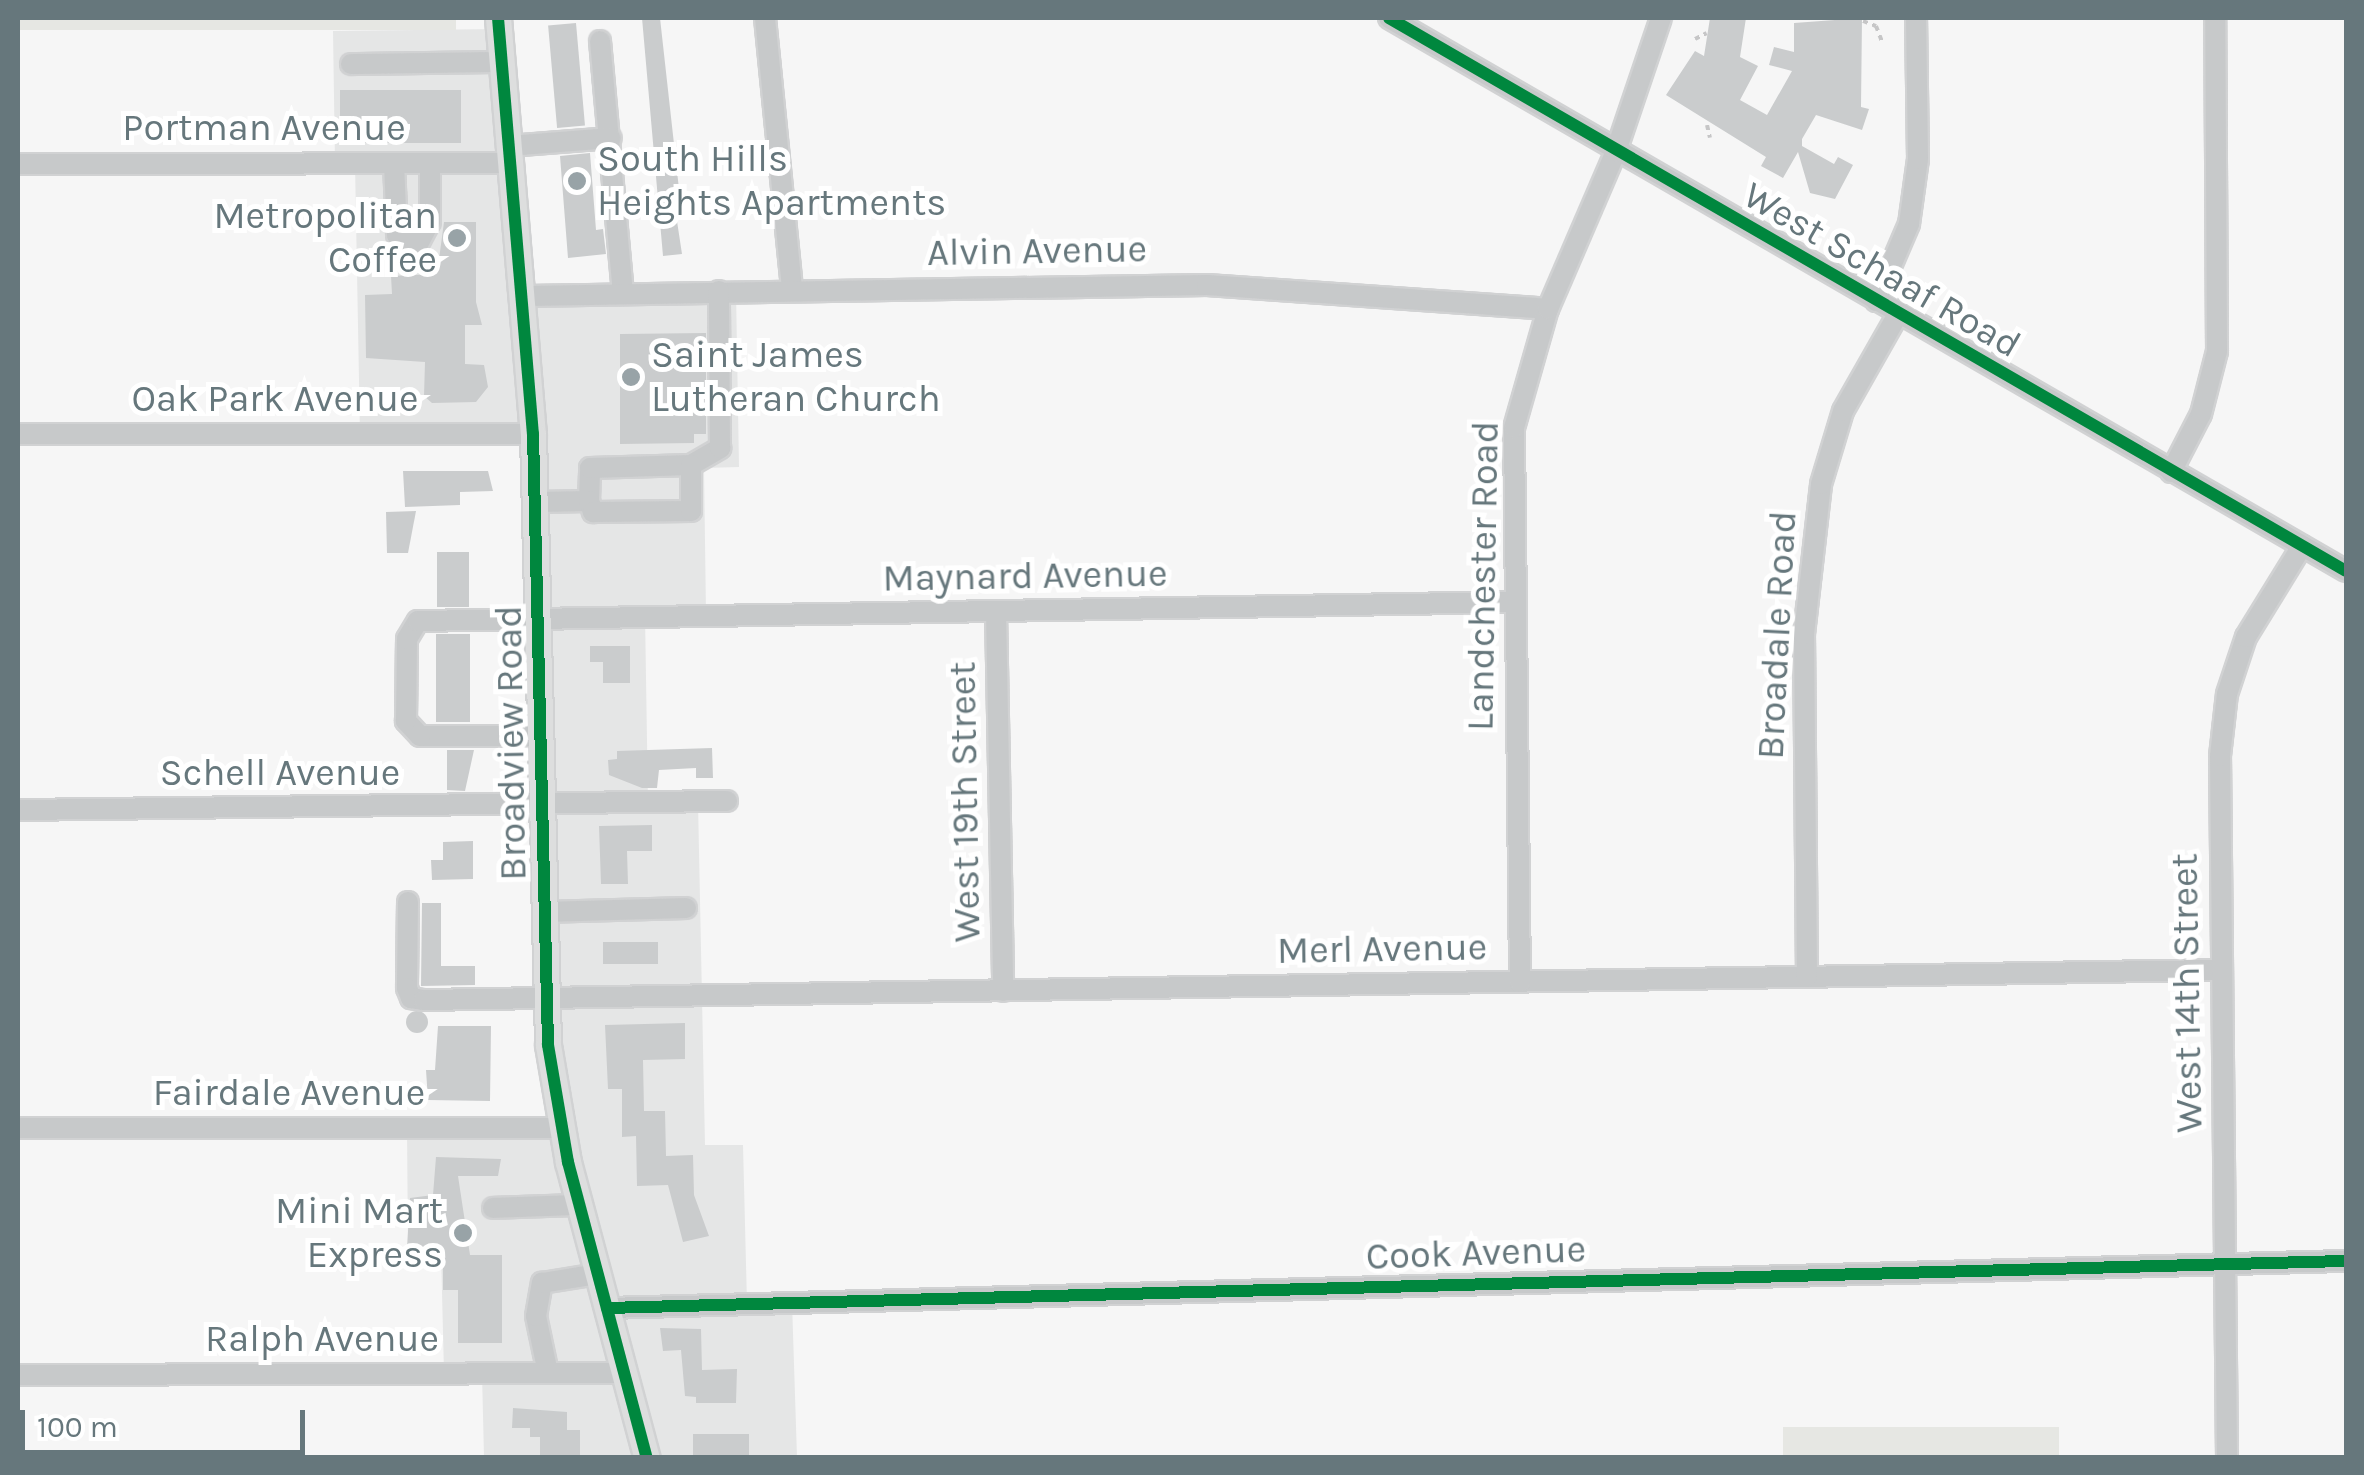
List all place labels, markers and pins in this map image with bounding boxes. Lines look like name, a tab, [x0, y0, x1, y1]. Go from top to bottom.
place label: South Hills Heights Apartments	[597, 136, 946, 225]
marker: South Hills Heights Apartments	[566, 170, 588, 192]
place label: Metropolitan Coffee	[213, 193, 437, 282]
marker: Metropolitan Coffee	[446, 227, 468, 249]
place label: Saint James Lutheran Church	[651, 332, 941, 422]
marker: Saint James Lutheran Church	[620, 366, 642, 388]
place label: Mini Mart Express	[275, 1188, 443, 1278]
marker: Mini Mart Express	[452, 1222, 474, 1244]

